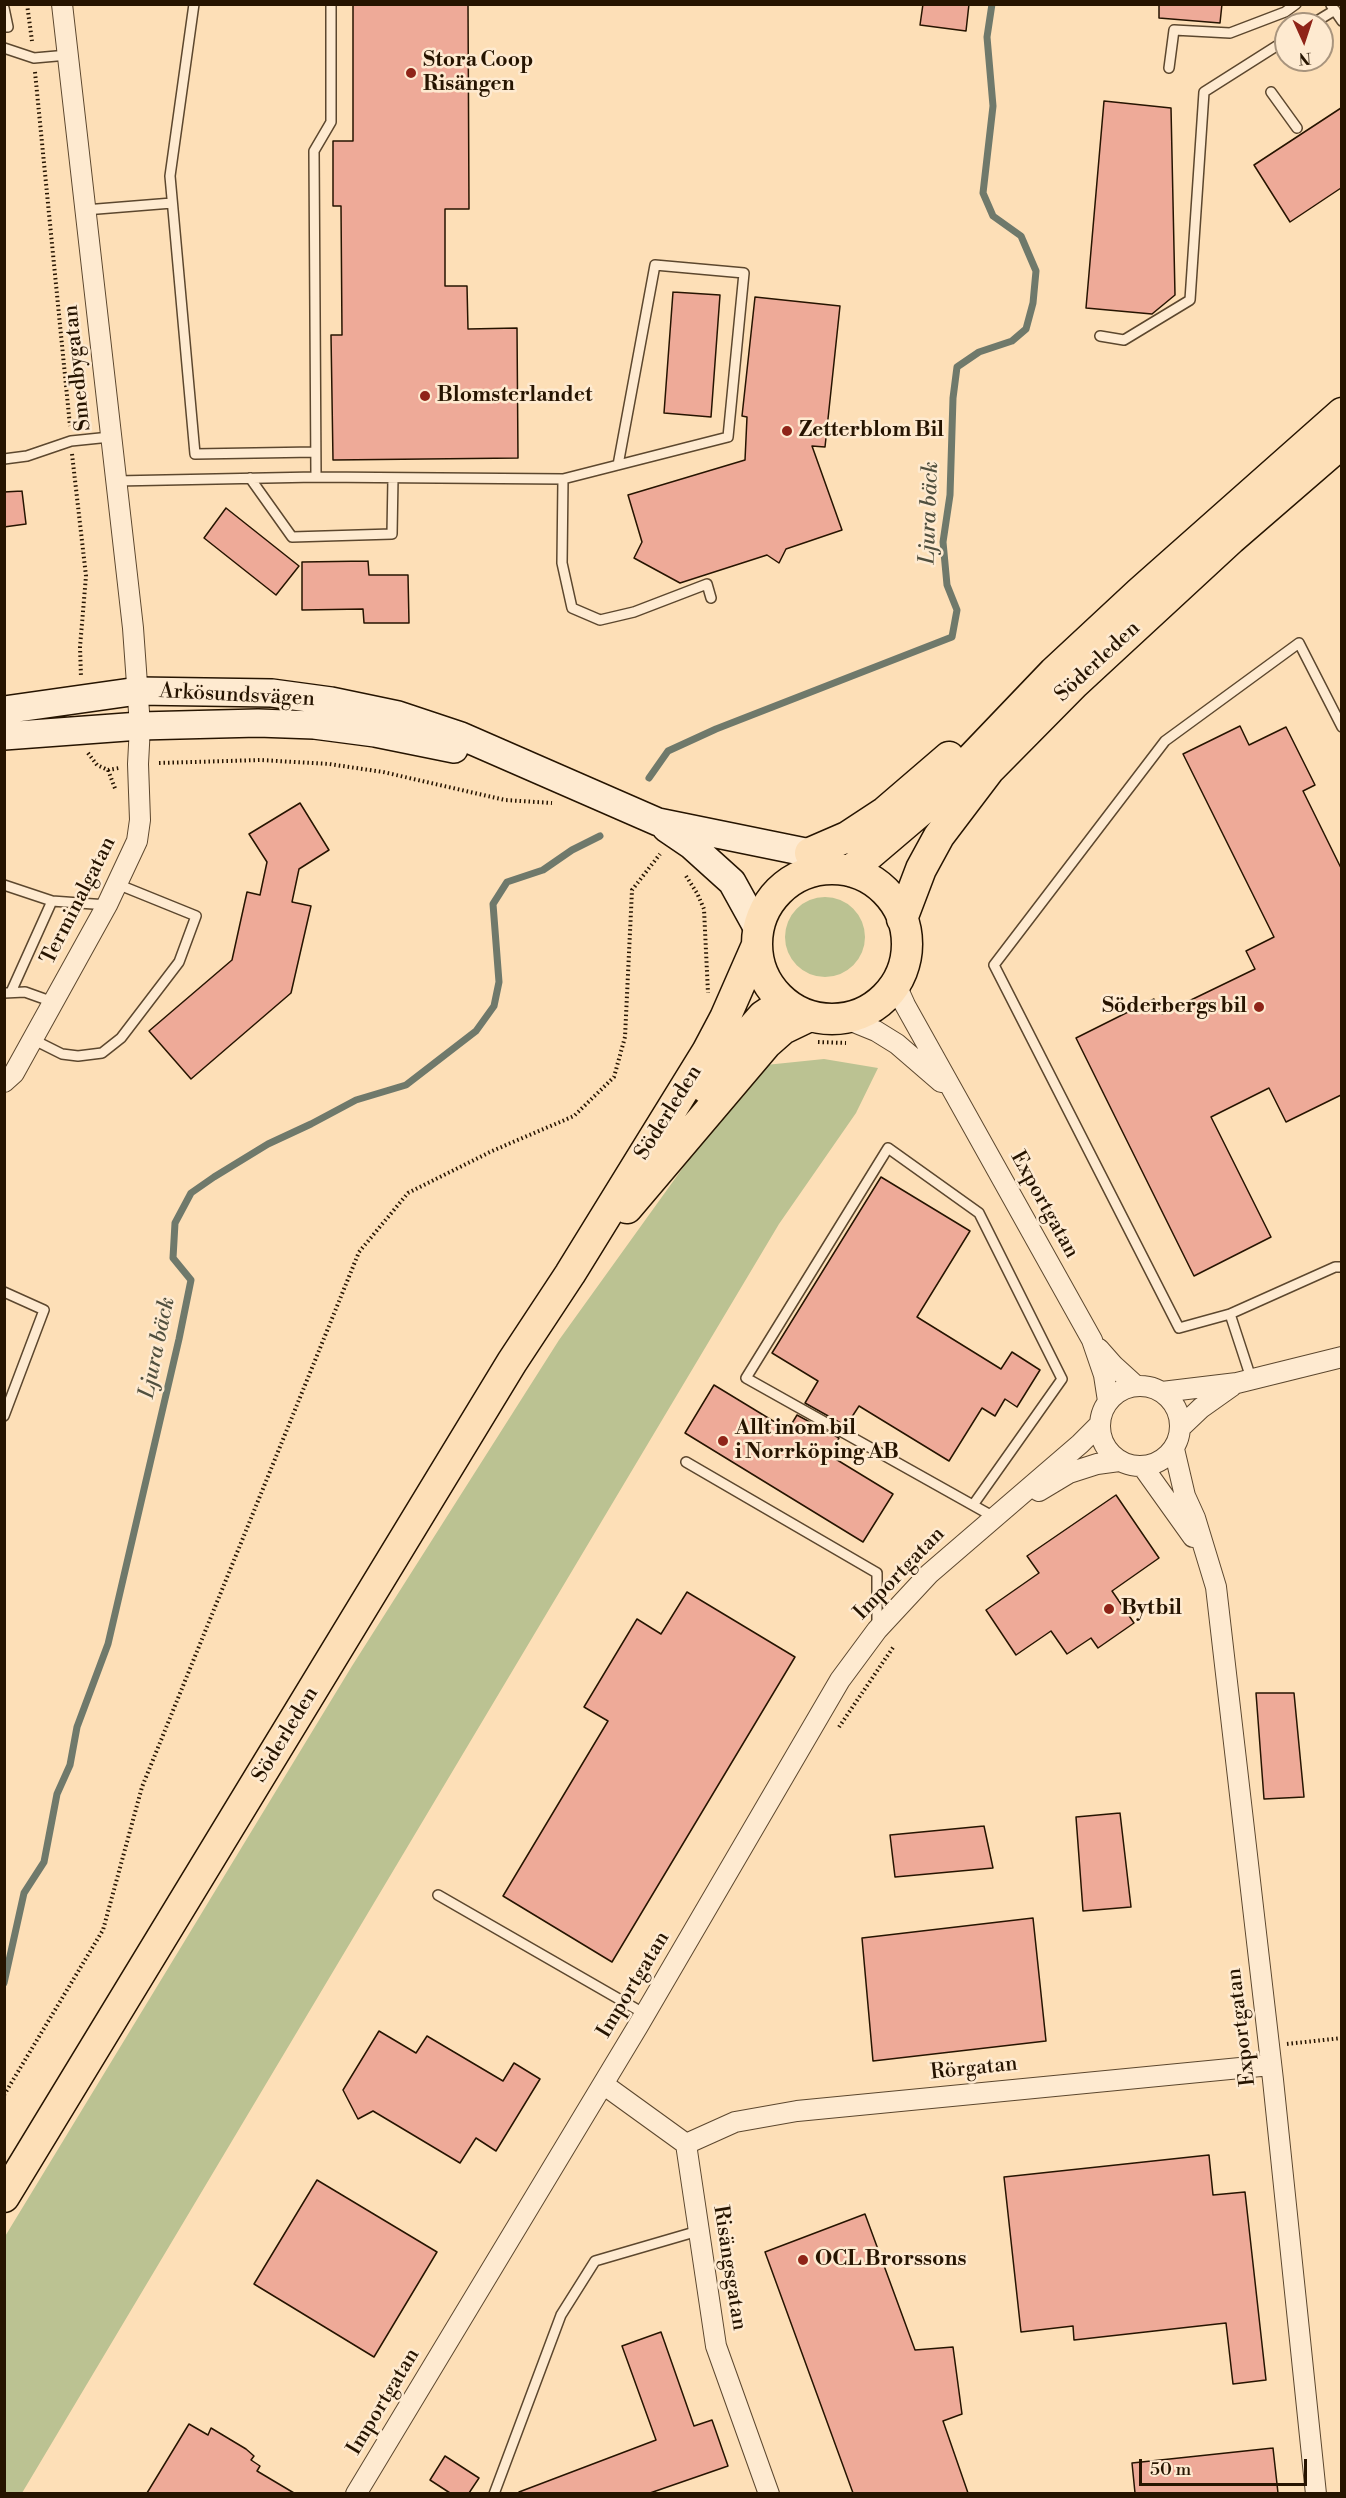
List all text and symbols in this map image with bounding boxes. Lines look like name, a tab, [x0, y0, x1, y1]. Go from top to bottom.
north arrow	[1274, 12, 1334, 72]
place label: Stora Coop Risängen	[423, 48, 533, 98]
text: N	[1298, 48, 1312, 68]
marker: Stora Coop Risängen	[404, 66, 418, 80]
street label: Smedbygatan	[59, 304, 97, 432]
place label: Blomsterlandet	[437, 383, 592, 409]
marker: Blomsterlandet	[418, 389, 432, 403]
place label: Zetterblom Bil	[799, 418, 944, 444]
marker: Zetterblom Bil	[780, 424, 794, 438]
water label: Ljura bäck	[915, 461, 945, 565]
street label: Söderleden	[1050, 616, 1146, 708]
street label: Arkösundsvägen	[159, 679, 315, 713]
street label: Terminalgatan	[36, 833, 122, 969]
place label: Söderbergs bil	[1102, 994, 1247, 1020]
marker: Söderbergs bil	[1252, 1000, 1266, 1014]
street label: Söderleden	[630, 1061, 708, 1165]
street label: Exportgatan	[1004, 1147, 1084, 1263]
water label: Ljura bäck	[134, 1295, 182, 1401]
place label: Allt inom bil i Norrköping AB	[735, 1416, 899, 1466]
marker: Allt inom bil i Norrköping AB	[716, 1434, 730, 1448]
street label: Importgatan	[849, 1522, 951, 1626]
place label: Bytbil	[1121, 1596, 1182, 1622]
marker: Bytbil	[1102, 1602, 1116, 1616]
street label: Söderleden	[248, 1683, 324, 1787]
street label: Importgatan	[592, 1927, 676, 2043]
street label: Exportgatan	[1222, 1967, 1262, 2087]
street label: Rörgatan	[929, 2052, 1019, 2086]
street label: Risängsgatan	[707, 2204, 751, 2332]
place label: OCL Brorssons	[815, 2247, 966, 2273]
marker: OCL Brorssons	[796, 2253, 810, 2267]
street label: Importgatan	[342, 2344, 426, 2460]
scale bar	[1142, 2447, 1310, 2485]
text: 50 m	[1150, 2458, 1191, 2481]

